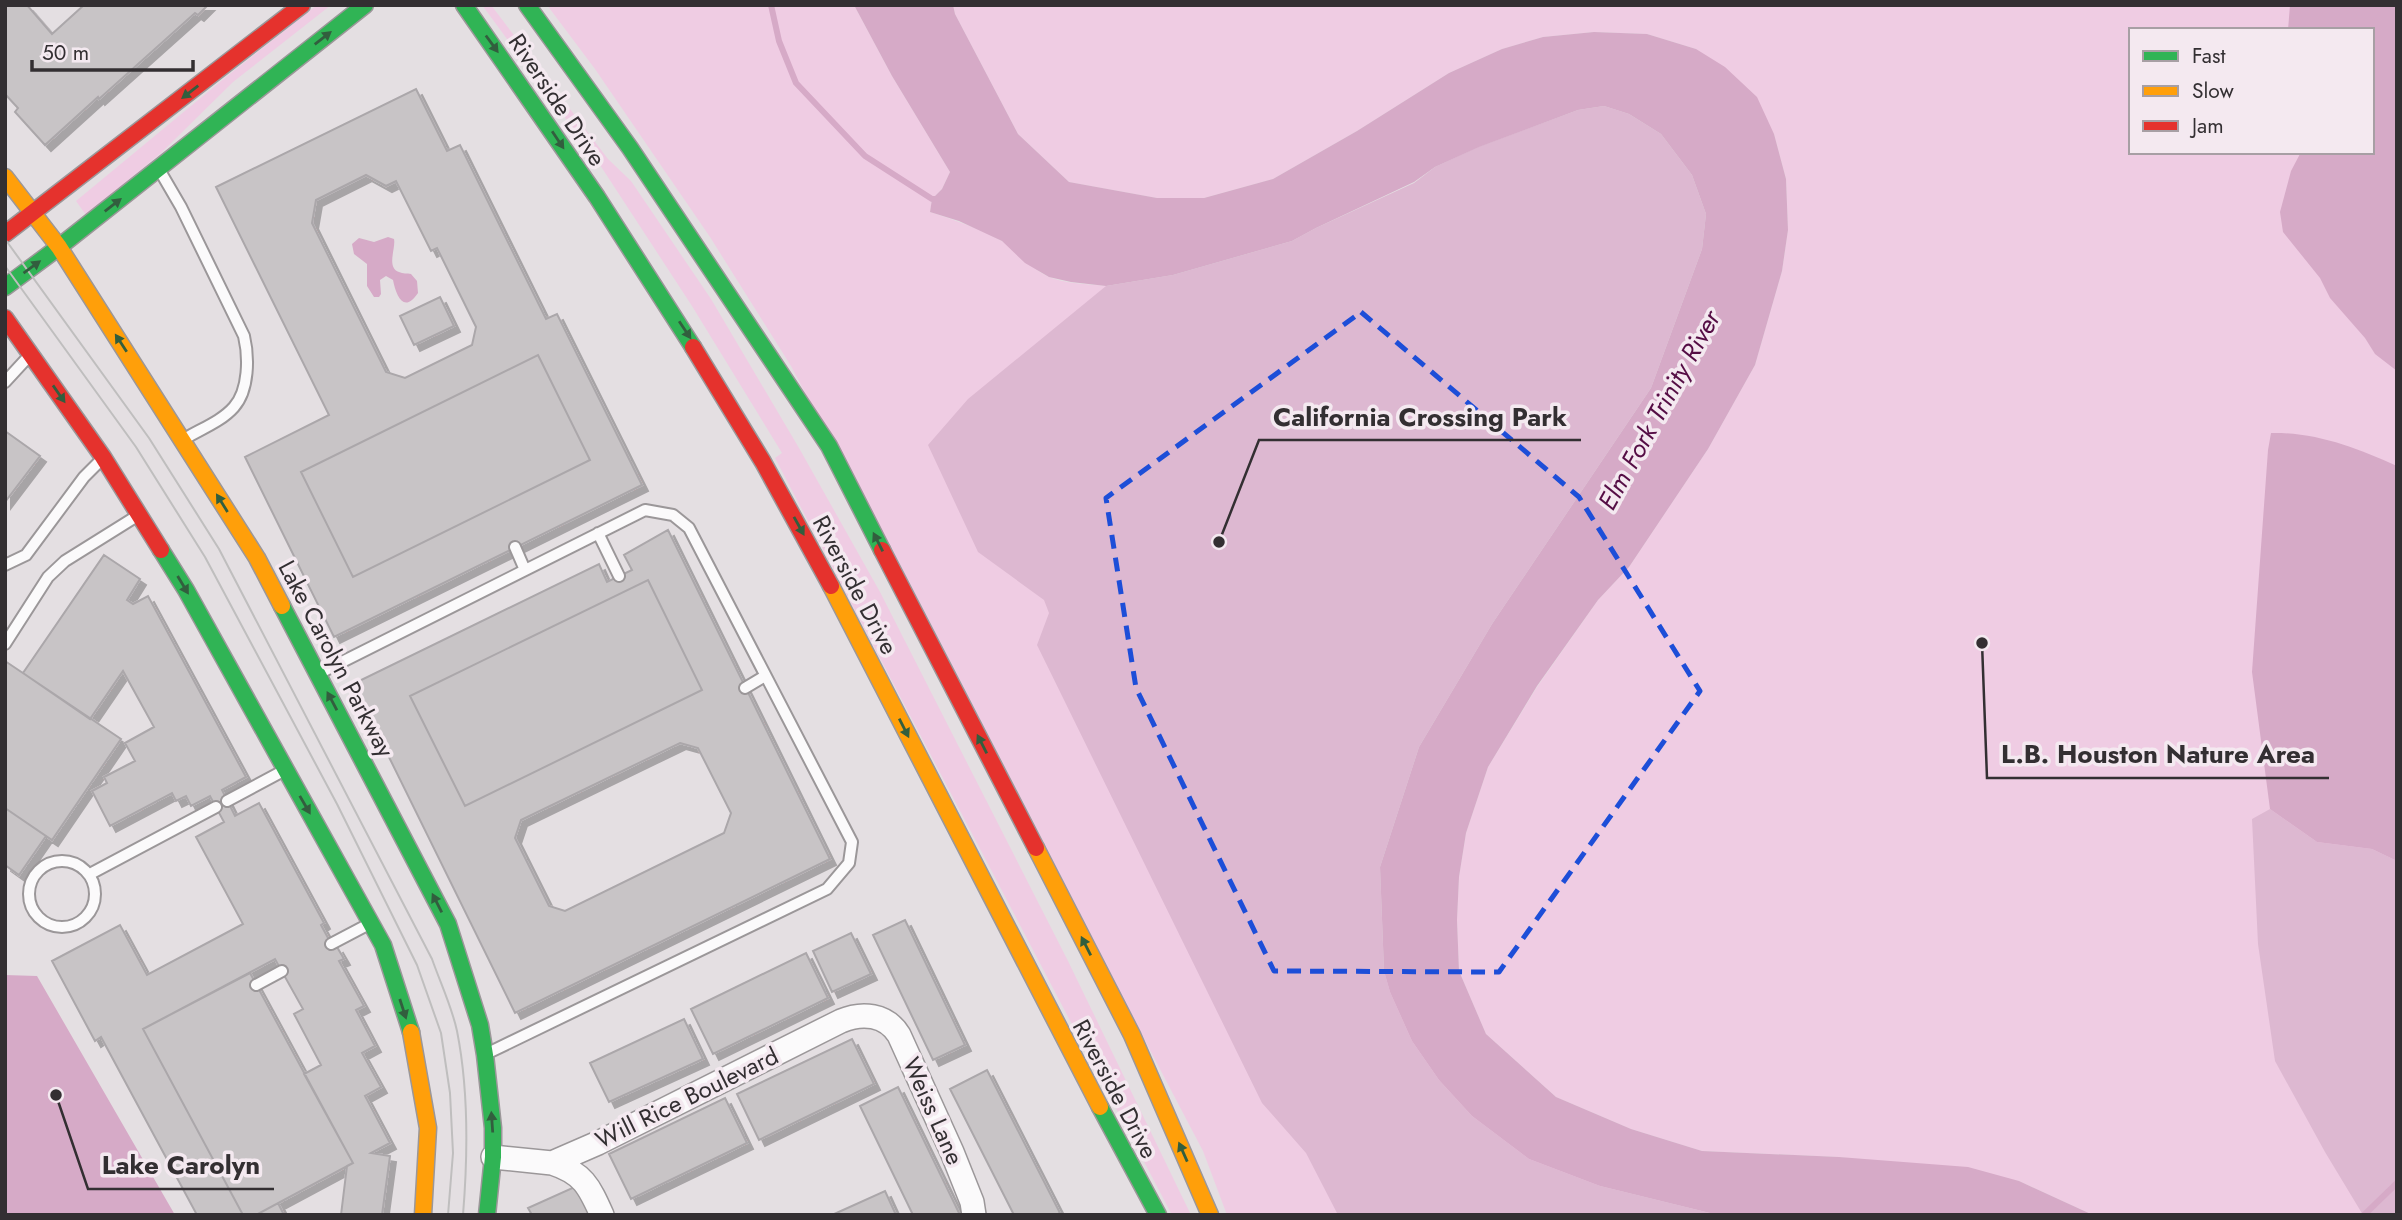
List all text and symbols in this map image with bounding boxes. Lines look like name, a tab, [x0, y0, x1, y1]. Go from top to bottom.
street label: Riverside Drive	[500, 27, 615, 173]
scale bar	[32, 28, 192, 72]
legend	[2129, 28, 2374, 154]
one-way arrow	[313, 31, 331, 46]
one-way arrow	[485, 35, 499, 54]
text: 50 m	[42, 38, 89, 68]
text: Fast	[2192, 41, 2225, 71]
text: Slow	[2192, 76, 2234, 106]
one-way arrow	[181, 85, 199, 99]
text: Jam	[2189, 111, 2224, 141]
one-way arrow	[551, 131, 564, 150]
one-way arrow	[103, 197, 121, 212]
one-way arrow	[23, 260, 41, 274]
water label: Elm Fork Trinity River	[1588, 302, 1730, 517]
one-way arrow	[678, 320, 691, 339]
one-way arrow	[114, 333, 127, 353]
one-way arrow	[52, 385, 66, 403]
callout: California Crossing Park	[1259, 393, 1581, 440]
text: California Crossing Park	[1273, 398, 1567, 436]
one-way arrow	[216, 493, 229, 512]
street label: Riverside Drive	[804, 509, 907, 661]
one-way arrow	[793, 516, 805, 536]
one-way arrow	[873, 531, 885, 551]
street label: Lake Carolyn Parkway	[270, 554, 403, 764]
one-way arrow	[176, 575, 189, 594]
one-way arrow	[327, 691, 338, 711]
one-way arrow	[899, 718, 910, 738]
callout: L.B. Houston Nature Area	[1987, 731, 2329, 778]
one-way arrow	[977, 734, 988, 754]
text: L.B. Houston Nature Area	[2001, 735, 2315, 773]
one-way arrow	[299, 795, 312, 814]
one-way arrow	[431, 893, 443, 913]
one-way arrow	[1081, 936, 1092, 956]
one-way arrow	[399, 999, 409, 1020]
street label: Riverside Drive	[1064, 1013, 1167, 1165]
street label: Will Rice Boulevard	[589, 1038, 784, 1157]
street label: Weiss Lane	[894, 1051, 973, 1170]
one-way arrow	[486, 1111, 497, 1133]
callout: Lake Carolyn	[88, 1142, 274, 1189]
one-way arrow	[1177, 1142, 1188, 1163]
text: Lake Carolyn	[102, 1146, 260, 1184]

